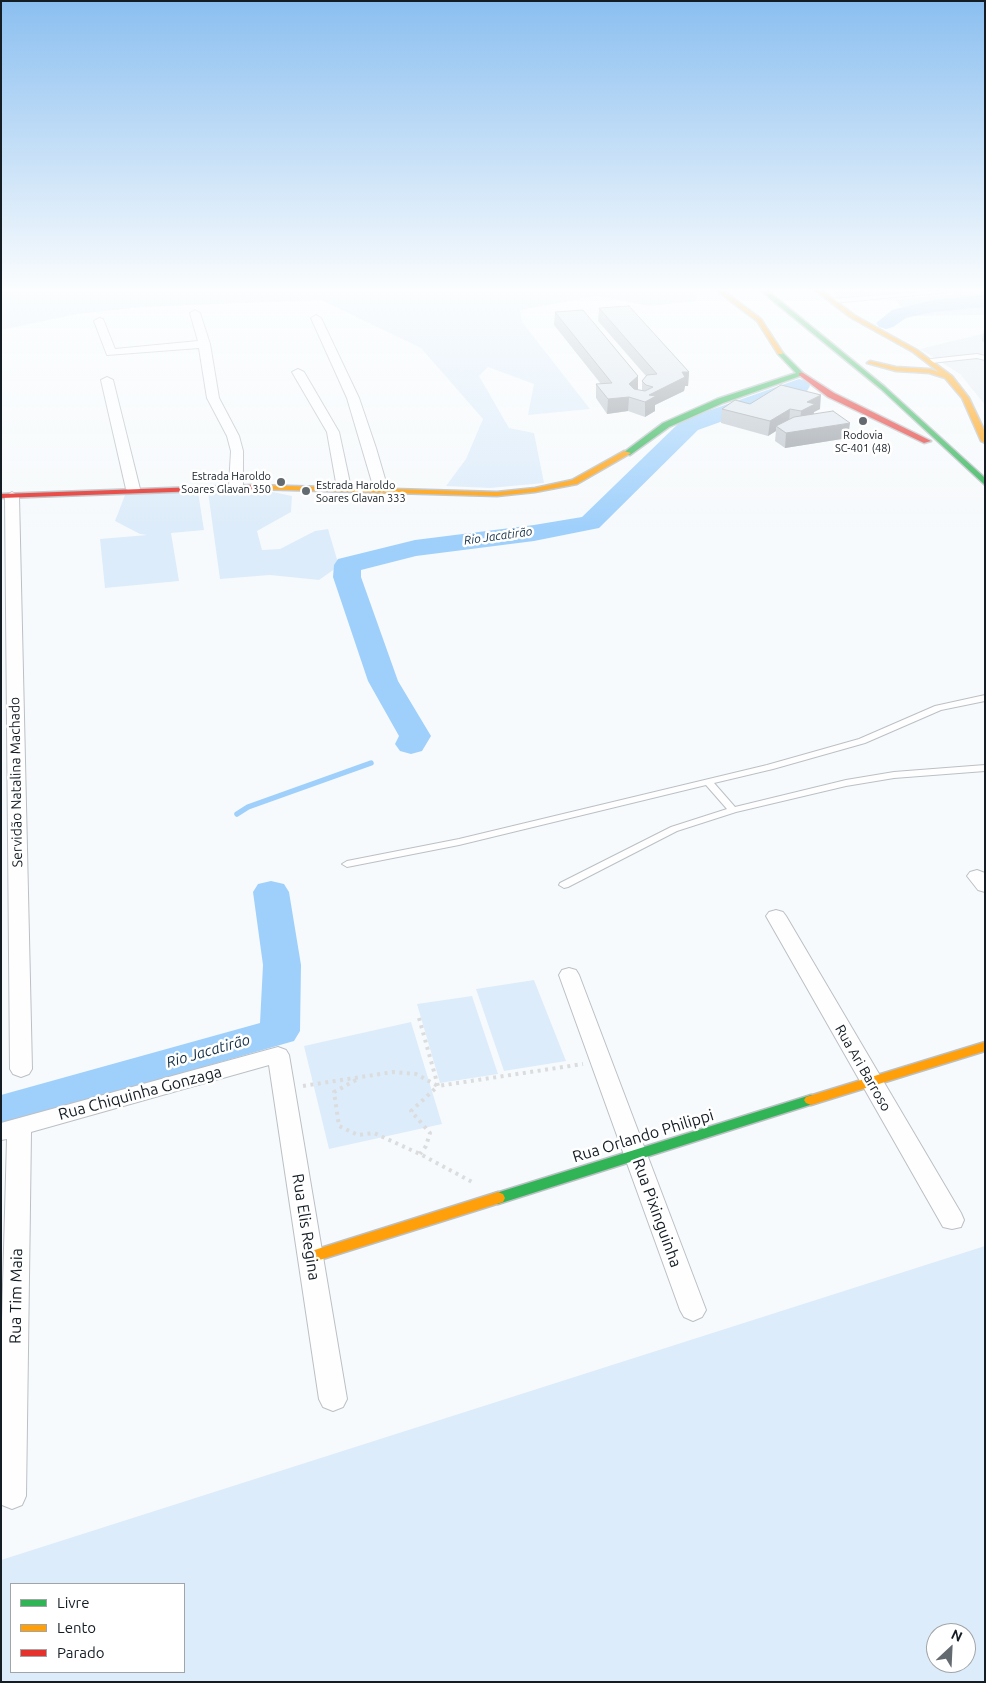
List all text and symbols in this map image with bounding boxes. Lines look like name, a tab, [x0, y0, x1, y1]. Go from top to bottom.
marker: Rodovia SC-401 (48)	[857, 415, 869, 427]
place label: Rodovia SC-401 (48)	[835, 428, 891, 454]
place label: Estrada Haroldo Soares Glavan 350	[181, 469, 271, 495]
marker: Estrada Haroldo Soares Glavan 350	[275, 476, 287, 488]
place label: Estrada Haroldo Soares Glavan 333	[316, 478, 406, 504]
marker: Estrada Haroldo Soares Glavan 333	[300, 485, 312, 497]
water label: Rio Jacatirão	[463, 524, 533, 548]
street label: Servidão Natalina Machado	[6, 697, 26, 867]
street label: Rua Ari Barroso	[831, 1022, 895, 1114]
water label: Rio Jacatirão	[164, 1030, 252, 1072]
street label: Rua Chiquinha Gonzaga	[56, 1062, 224, 1124]
street label: Rua Orlando Philippi	[570, 1105, 716, 1167]
street label: Rua Pixinguinha	[628, 1156, 686, 1270]
street label: Rua Elis Regina	[288, 1172, 324, 1282]
street label: Rua Tim Maia	[6, 1248, 26, 1344]
legend	[10, 1583, 185, 1673]
text: Livre	[57, 1594, 90, 1611]
text: Lento	[57, 1619, 96, 1636]
north arrow	[926, 1623, 976, 1673]
text: N	[949, 1626, 965, 1645]
text: Parado	[57, 1644, 104, 1661]

